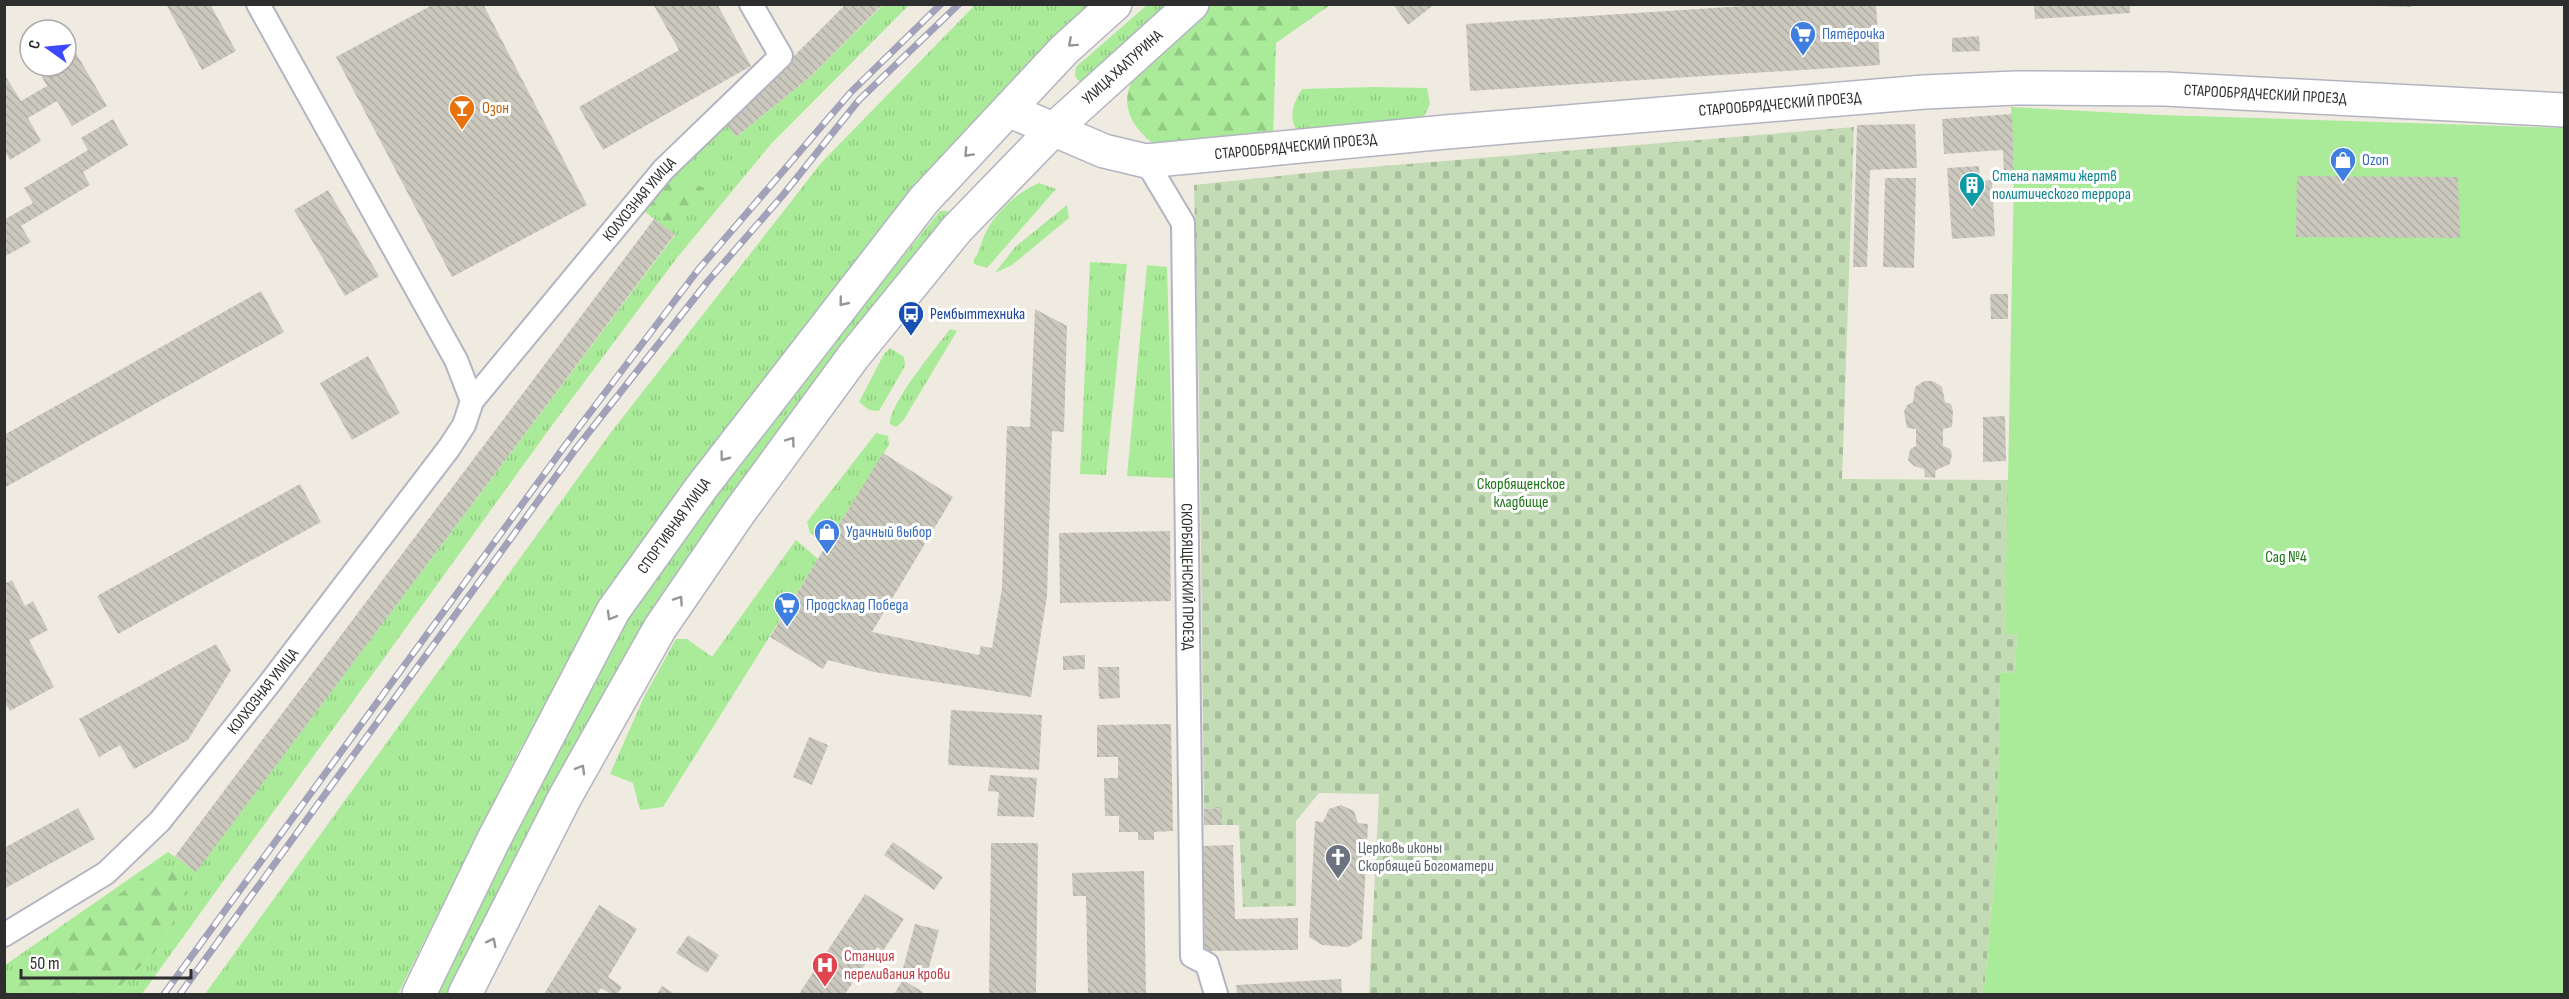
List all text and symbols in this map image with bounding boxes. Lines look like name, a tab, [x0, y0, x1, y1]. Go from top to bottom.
north arrow	[18, 18, 78, 78]
supermarket icon: Пятёрочка	[1788, 19, 1818, 57]
place label: Пятёрочка	[1822, 25, 1885, 44]
street label: УЛИЦА ХАЛТУРИНА	[1078, 26, 1167, 108]
one-way arrow	[1068, 36, 1078, 47]
text: С	[25, 38, 45, 51]
street label: СТАРООБРЯДЧЕСКИЙ ПРОЕЗД	[2183, 81, 2347, 108]
street label: СТАРООБРЯДЧЕСКИЙ ПРОЕЗД	[1698, 88, 1862, 120]
bar icon: Озон	[447, 93, 477, 131]
place label: Озон	[482, 99, 509, 118]
street label: СТАРООБРЯДЧЕСКИЙ ПРОЕЗД	[1214, 129, 1378, 164]
shop icon: Ozon	[2328, 145, 2358, 183]
one-way arrow	[964, 146, 975, 156]
place label: Ozon	[2362, 151, 2389, 170]
street label: КОЛХОЗНАЯ УЛИЦА	[599, 153, 680, 245]
place label: Стена памяти жертв политического террора	[1992, 167, 2131, 204]
building icon: Стена памяти жертв политического террора	[1957, 170, 1987, 208]
one-way arrow	[839, 295, 850, 306]
bus stop icon: Рембыттехника	[896, 299, 926, 337]
place label: Рембыттехника	[930, 305, 1025, 324]
one-way arrow	[784, 437, 795, 448]
one-way arrow	[721, 450, 732, 461]
street label: СПОРТИВНАЯ УЛИЦА	[633, 474, 715, 577]
park label: Скорбященское кладбище	[1477, 475, 1565, 512]
street label: СКОРБЯЩЕНСКИЙ ПРОЕЗД	[1177, 503, 1198, 651]
shop icon: Удачный выбор	[812, 517, 842, 555]
place label: Удачный выбор	[846, 523, 932, 542]
park label: Сад №4	[2265, 548, 2307, 567]
supermarket icon: Продсклад Победа	[772, 590, 802, 628]
one-way arrow	[672, 596, 683, 607]
place label: Продсклад Победа	[806, 596, 908, 615]
one-way arrow	[607, 610, 618, 620]
street label: КОЛХОЗНАЯ УЛИЦА	[223, 644, 302, 738]
one-way arrow	[574, 765, 585, 775]
place label: Церковь иконы Скорбящей Богоматери	[1358, 839, 1494, 876]
church icon: Церковь иконы Скорбящей Богоматери	[1323, 842, 1353, 880]
one-way arrow	[484, 938, 496, 949]
scale bar	[21, 942, 190, 980]
place label: Станция переливания крови	[844, 947, 950, 984]
hospital icon: Станция переливания крови	[810, 950, 840, 988]
text: 50 m	[30, 953, 60, 974]

